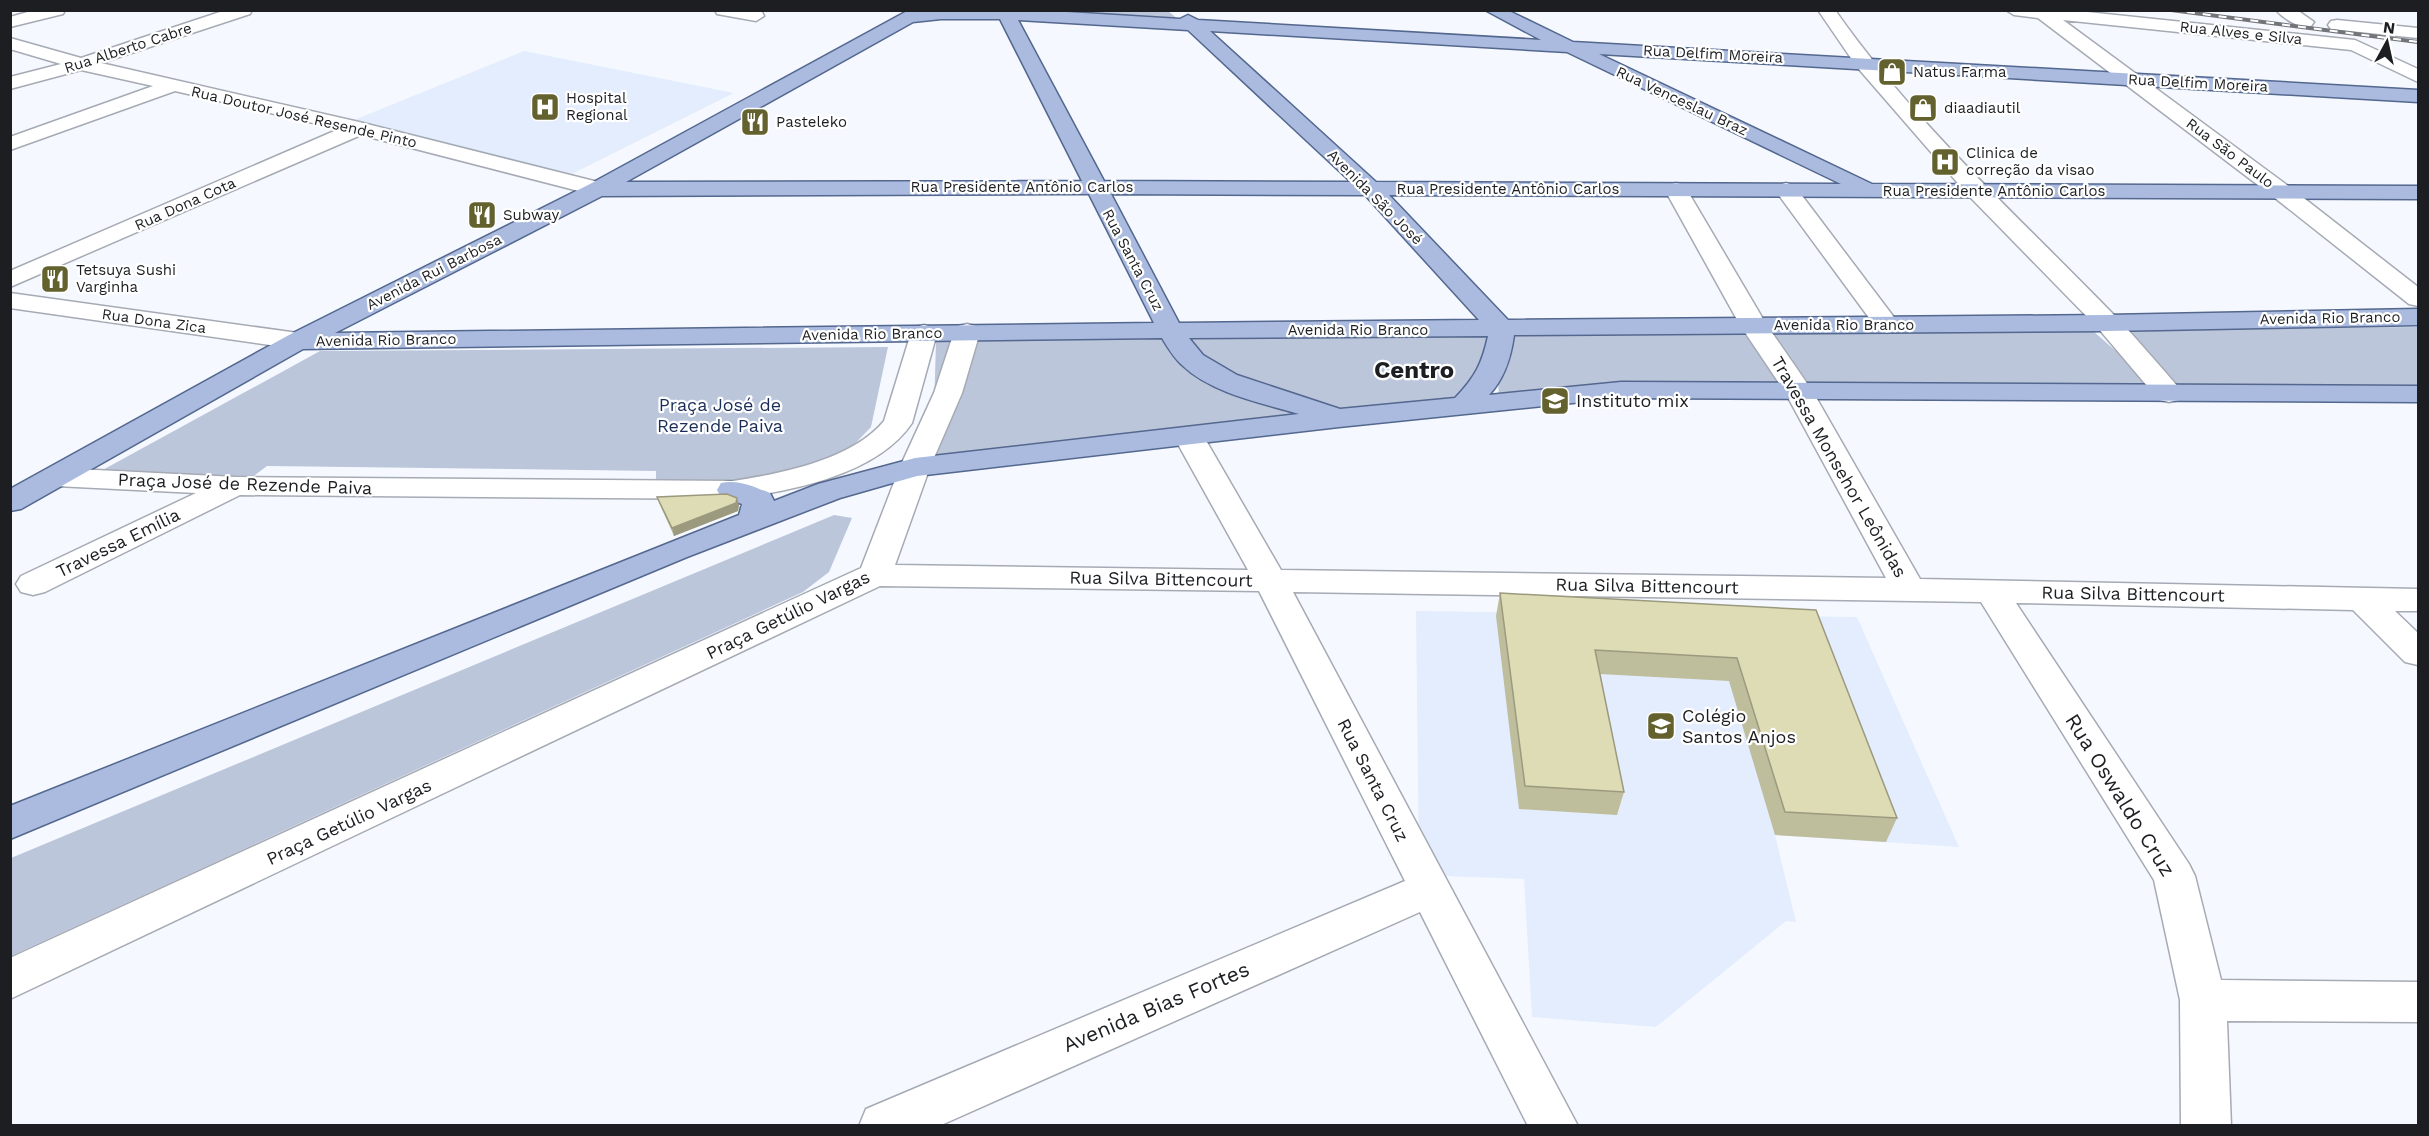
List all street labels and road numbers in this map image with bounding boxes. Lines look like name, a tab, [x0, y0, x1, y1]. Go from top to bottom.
street label: Rua Alves e Silva	[2179, 18, 2304, 48]
street label: Rua Alberto Cabre	[62, 19, 194, 77]
street label: Rua Delfim Moreira	[1642, 41, 1784, 67]
street label: Rua Venceslau Braz	[1613, 63, 1751, 139]
street label: Rua Delfim Moreira	[2127, 70, 2269, 96]
street label: Rua Doutor José Resende Pinto	[189, 82, 419, 152]
street label: Rua São Paulo	[2183, 114, 2277, 192]
street label: Avenida São José	[1324, 146, 1426, 248]
street label: Rua Dona Cota	[132, 173, 239, 234]
street label: Rua Presidente Antônio Carlos	[911, 178, 1133, 196]
street label: Rua Presidente Antônio Carlos	[1397, 180, 1619, 198]
street label: Rua Presidente Antônio Carlos	[1883, 182, 2105, 200]
street label: Rua Santa Cruz	[1099, 206, 1167, 314]
street label: Avenida Rui Barbosa	[363, 230, 505, 314]
street label: Rua Dona Zica	[101, 305, 208, 337]
street label: Avenida Rio Branco	[2260, 308, 2400, 328]
street label: Avenida Rio Branco	[1774, 316, 1914, 334]
street label: Avenida Rio Branco	[1288, 321, 1428, 339]
street label: Avenida Rio Branco	[802, 324, 942, 344]
street label: Avenida Rio Branco	[316, 330, 456, 350]
street label: Travessa Monsehor Leônidas	[1767, 352, 1911, 581]
street label: Praça José de Rezende Paiva	[117, 469, 373, 498]
street label: Travessa Emília	[52, 503, 183, 582]
street label: Praça Getúlio Vargas	[702, 566, 873, 663]
street label: Rua Silva Bittencourt	[1069, 566, 1253, 591]
street label: Rua Silva Bittencourt	[1555, 573, 1739, 598]
street label: Rua Silva Bittencourt	[2041, 581, 2225, 606]
street label: Rua Oswaldo Cruz	[2060, 709, 2181, 881]
street label: Rua Santa Cruz	[1333, 715, 1413, 845]
street label: Praça Getúlio Vargas	[263, 774, 435, 869]
street label: Avenida Bias Fortes	[1059, 956, 1253, 1057]

